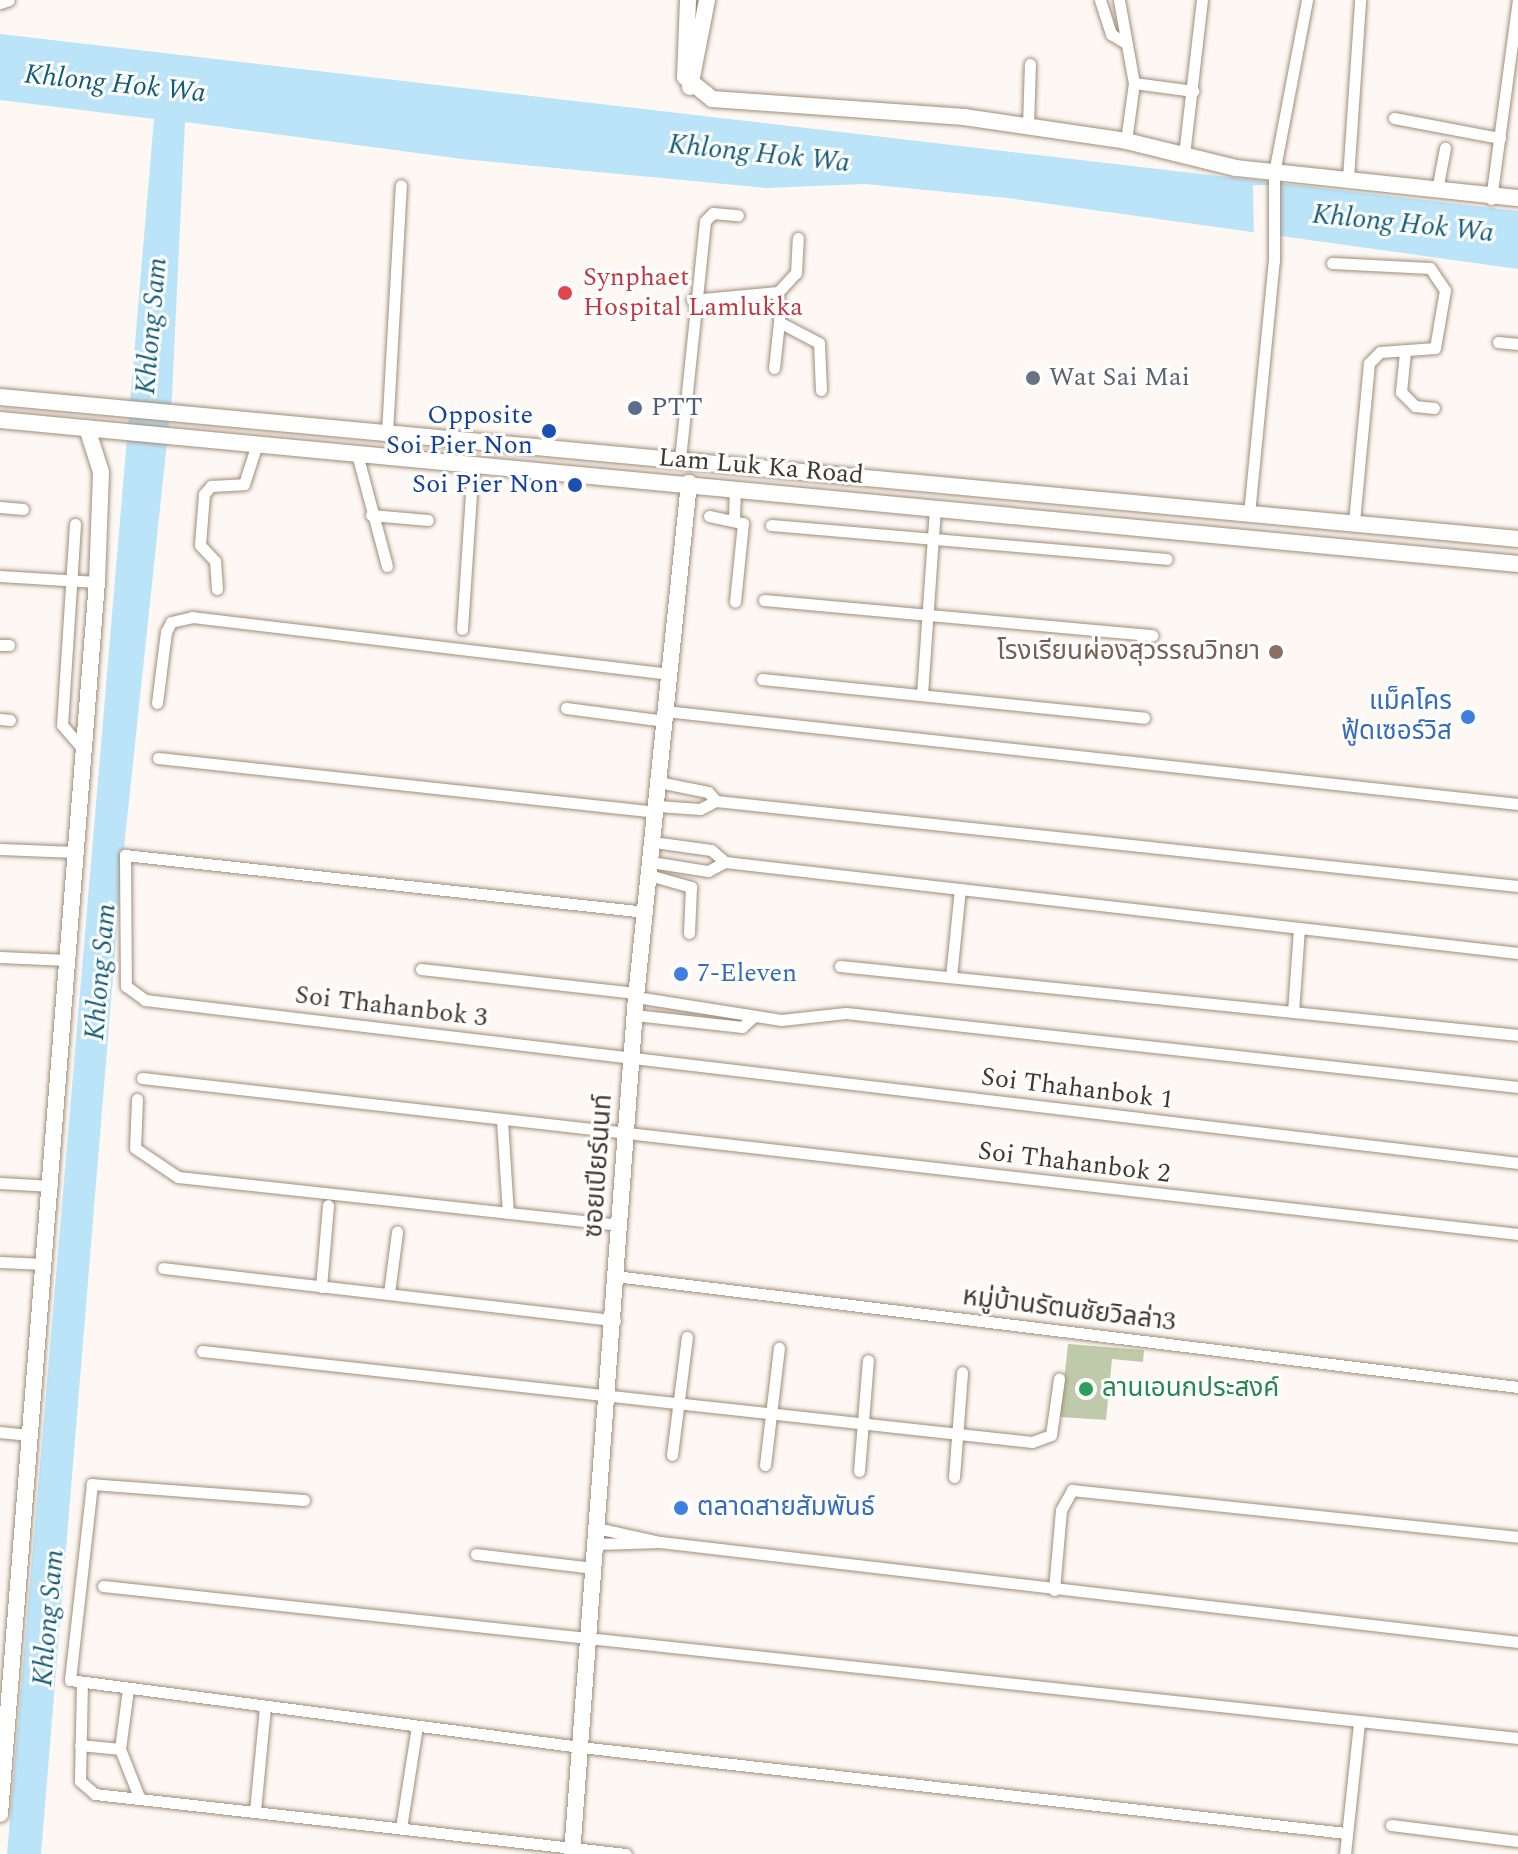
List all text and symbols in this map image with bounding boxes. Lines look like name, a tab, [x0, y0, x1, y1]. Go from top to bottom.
water label: Khlong Hok Wa	[23, 58, 207, 110]
water label: Khlong Hok Wa	[667, 128, 851, 180]
water label: Khlong Hok Wa	[1311, 198, 1495, 250]
water label: Khlong Sam	[129, 256, 175, 396]
place label: Synphaet Hospital Lamlukka	[583, 262, 803, 324]
marker: Synphaet Hospital Lamlukka	[554, 282, 576, 304]
place label: Wat Sai Mai	[1049, 362, 1190, 394]
marker: Wat Sai Mai	[1024, 369, 1042, 387]
place label: PTT	[651, 392, 703, 424]
marker: PTT	[626, 399, 644, 417]
place label: Opposite Soi Pier Non	[386, 400, 533, 462]
marker: Opposite Soi Pier Non	[540, 422, 558, 440]
street label: Lam Luk Ka Road	[657, 442, 865, 492]
place label: Soi Pier Non	[412, 469, 559, 501]
marker: Soi Pier Non	[566, 476, 584, 494]
place label: โรงเรียนผ่องสุวรรณวิทยา	[997, 636, 1260, 668]
marker: โรงเรียนผ่องสุวรรณวิทยา	[1267, 643, 1285, 661]
place label: แม็คโคร ฟู้ดเซอร์วิส	[1341, 686, 1452, 748]
marker: แม็คโคร ฟู้ดเซอร์วิส	[1459, 708, 1477, 726]
water label: Khlong Sam	[78, 902, 124, 1042]
place label: 7-Eleven	[697, 958, 797, 990]
marker: 7-Eleven	[672, 965, 690, 983]
street label: Soi Thahanbok 3	[293, 980, 489, 1034]
street label: Soi Thahanbok 1	[979, 1062, 1175, 1116]
street label: ซอยเปียร์นนท์	[578, 1093, 620, 1239]
street label: Soi Thahanbok 2	[976, 1136, 1172, 1190]
street label: หมู่บ้านรัตนชัยวิลล่า3	[961, 1281, 1177, 1339]
place label: ลานเอนกประสงค์	[1102, 1373, 1279, 1405]
marker: ลานเอนกประสงค์	[1077, 1380, 1095, 1398]
place label: ตลาดสายสัมพันธ์	[697, 1492, 875, 1524]
marker: ตลาดสายสัมพันธ์	[672, 1499, 690, 1517]
water label: Khlong Sam	[26, 1548, 72, 1688]

